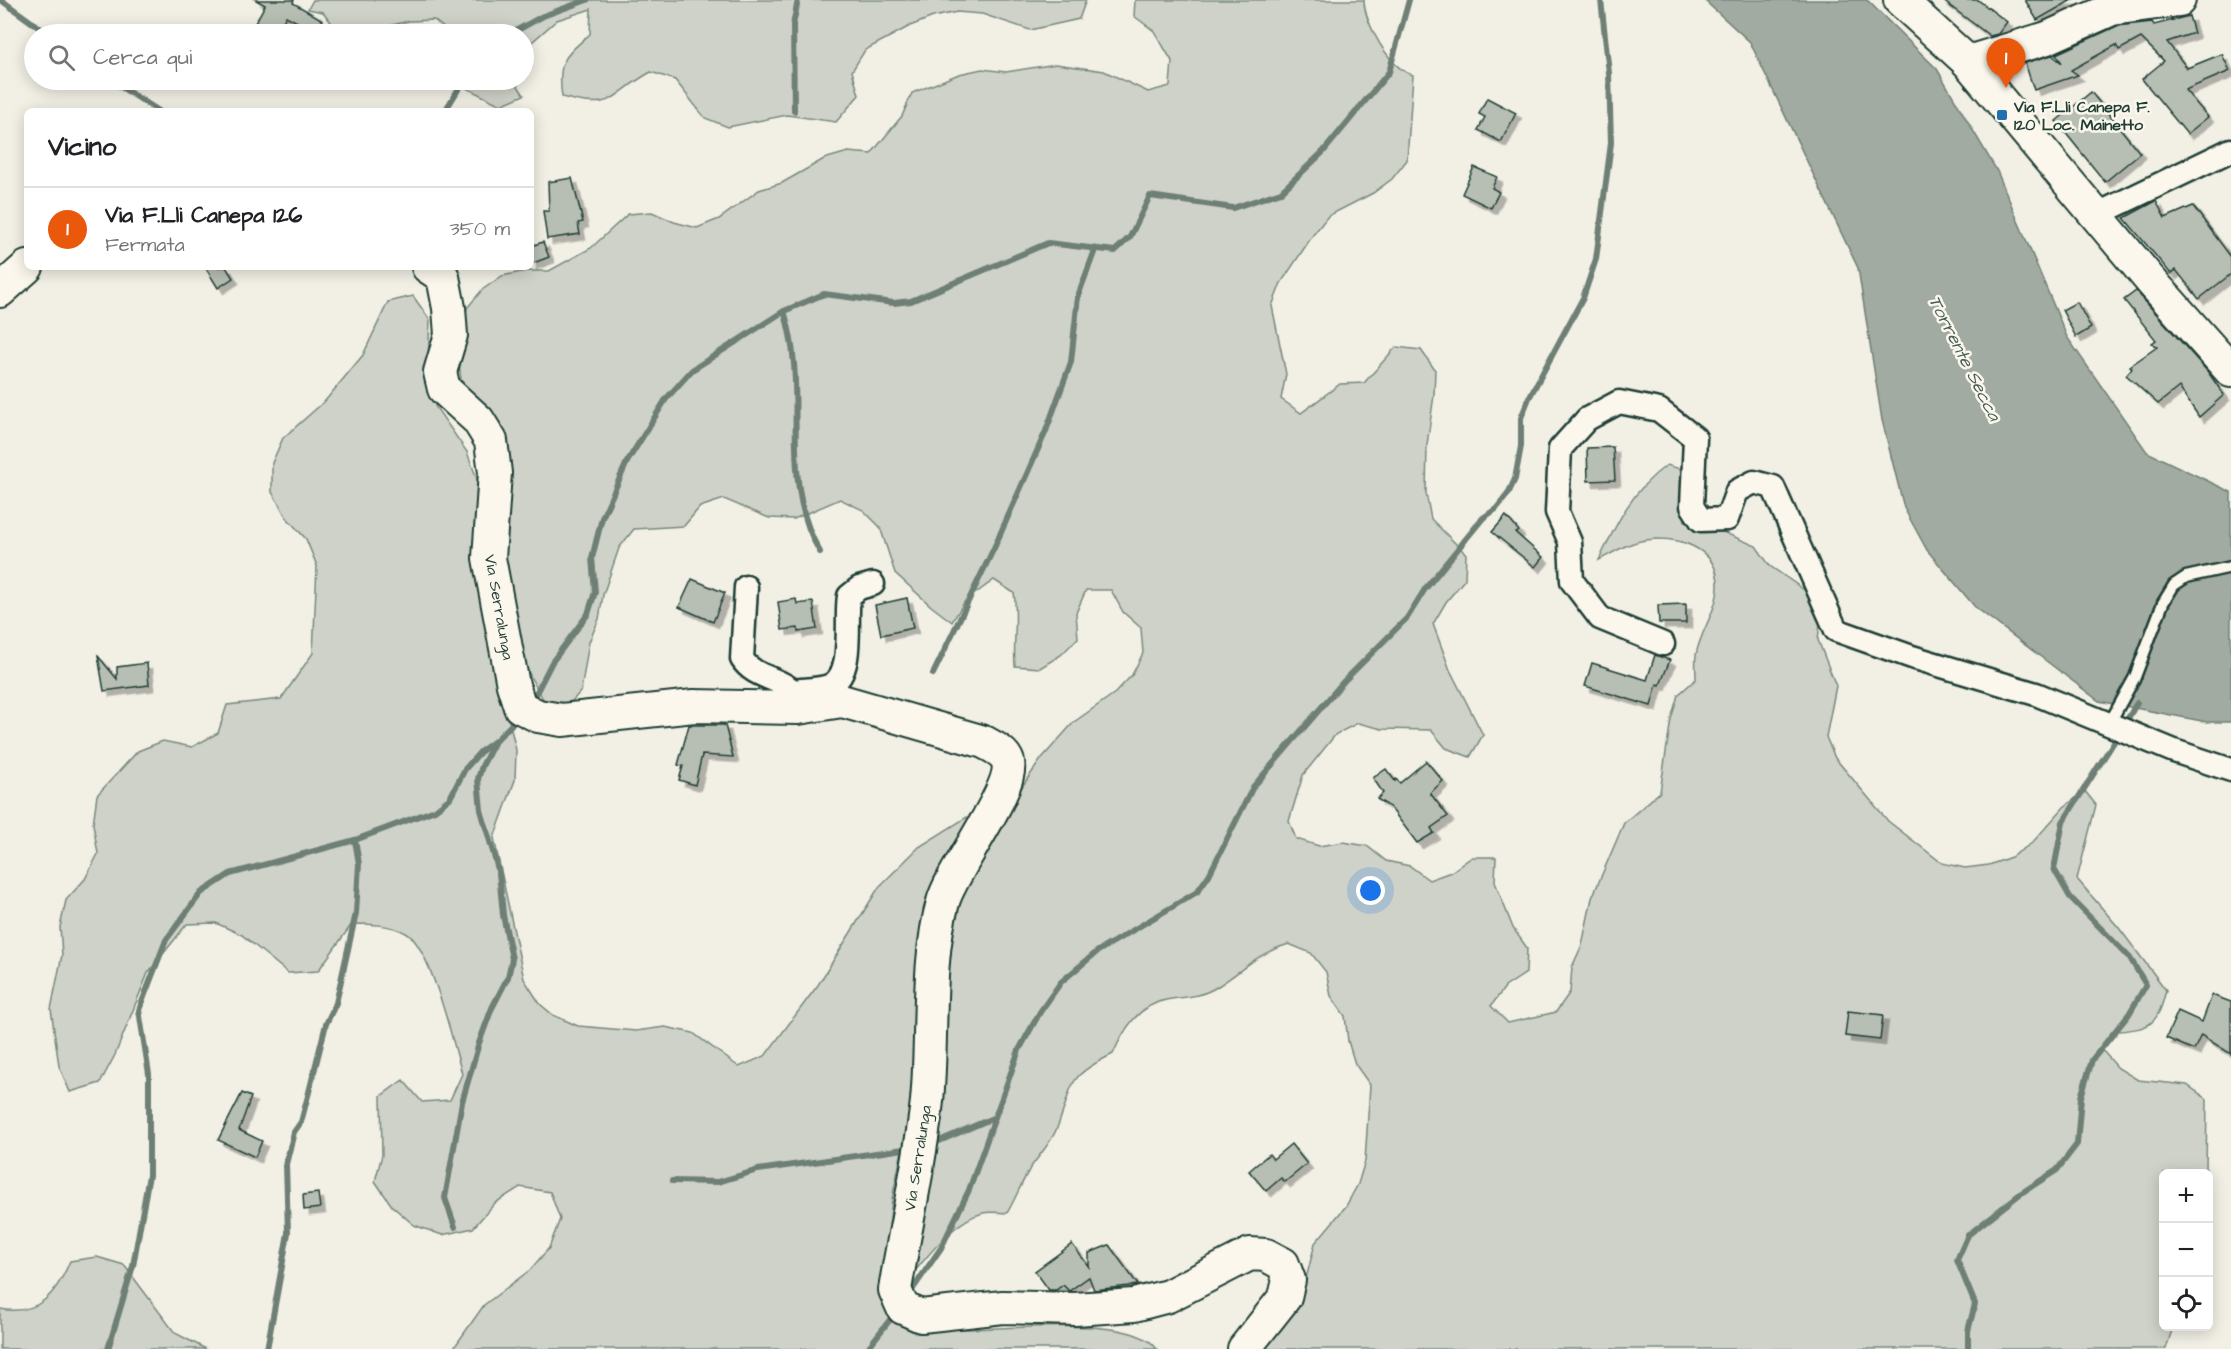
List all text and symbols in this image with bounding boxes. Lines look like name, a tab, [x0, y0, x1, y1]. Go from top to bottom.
search box	[24, 24, 534, 90]
pin: 1	[1986, 38, 2026, 88]
icon: search	[45, 41, 78, 74]
text: Cerca qui	[93, 42, 192, 73]
place label: Via F.Lli Canepa F. 120 Loc. Mainetto	[2013, 96, 2150, 136]
marker: Via F.Lli Canepa F. 120 Loc. Mainetto	[1995, 108, 2009, 122]
text: Vicino	[48, 129, 116, 165]
text: Via F.Lli Canepa 126	[105, 200, 302, 231]
text: 1	[66, 215, 69, 243]
text: 350 m	[449, 215, 510, 243]
text: Fermata	[105, 231, 185, 259]
water label: Torrente Secca	[1922, 291, 2007, 426]
street label: Via Serralunga	[478, 553, 519, 662]
your location	[1356, 876, 1385, 905]
street label: Via Serralunga	[899, 1104, 938, 1213]
map controls	[2159, 1169, 2213, 1331]
button: +	[2159, 1169, 2213, 1223]
button: −	[2159, 1223, 2213, 1277]
button: locate	[2159, 1277, 2213, 1331]

